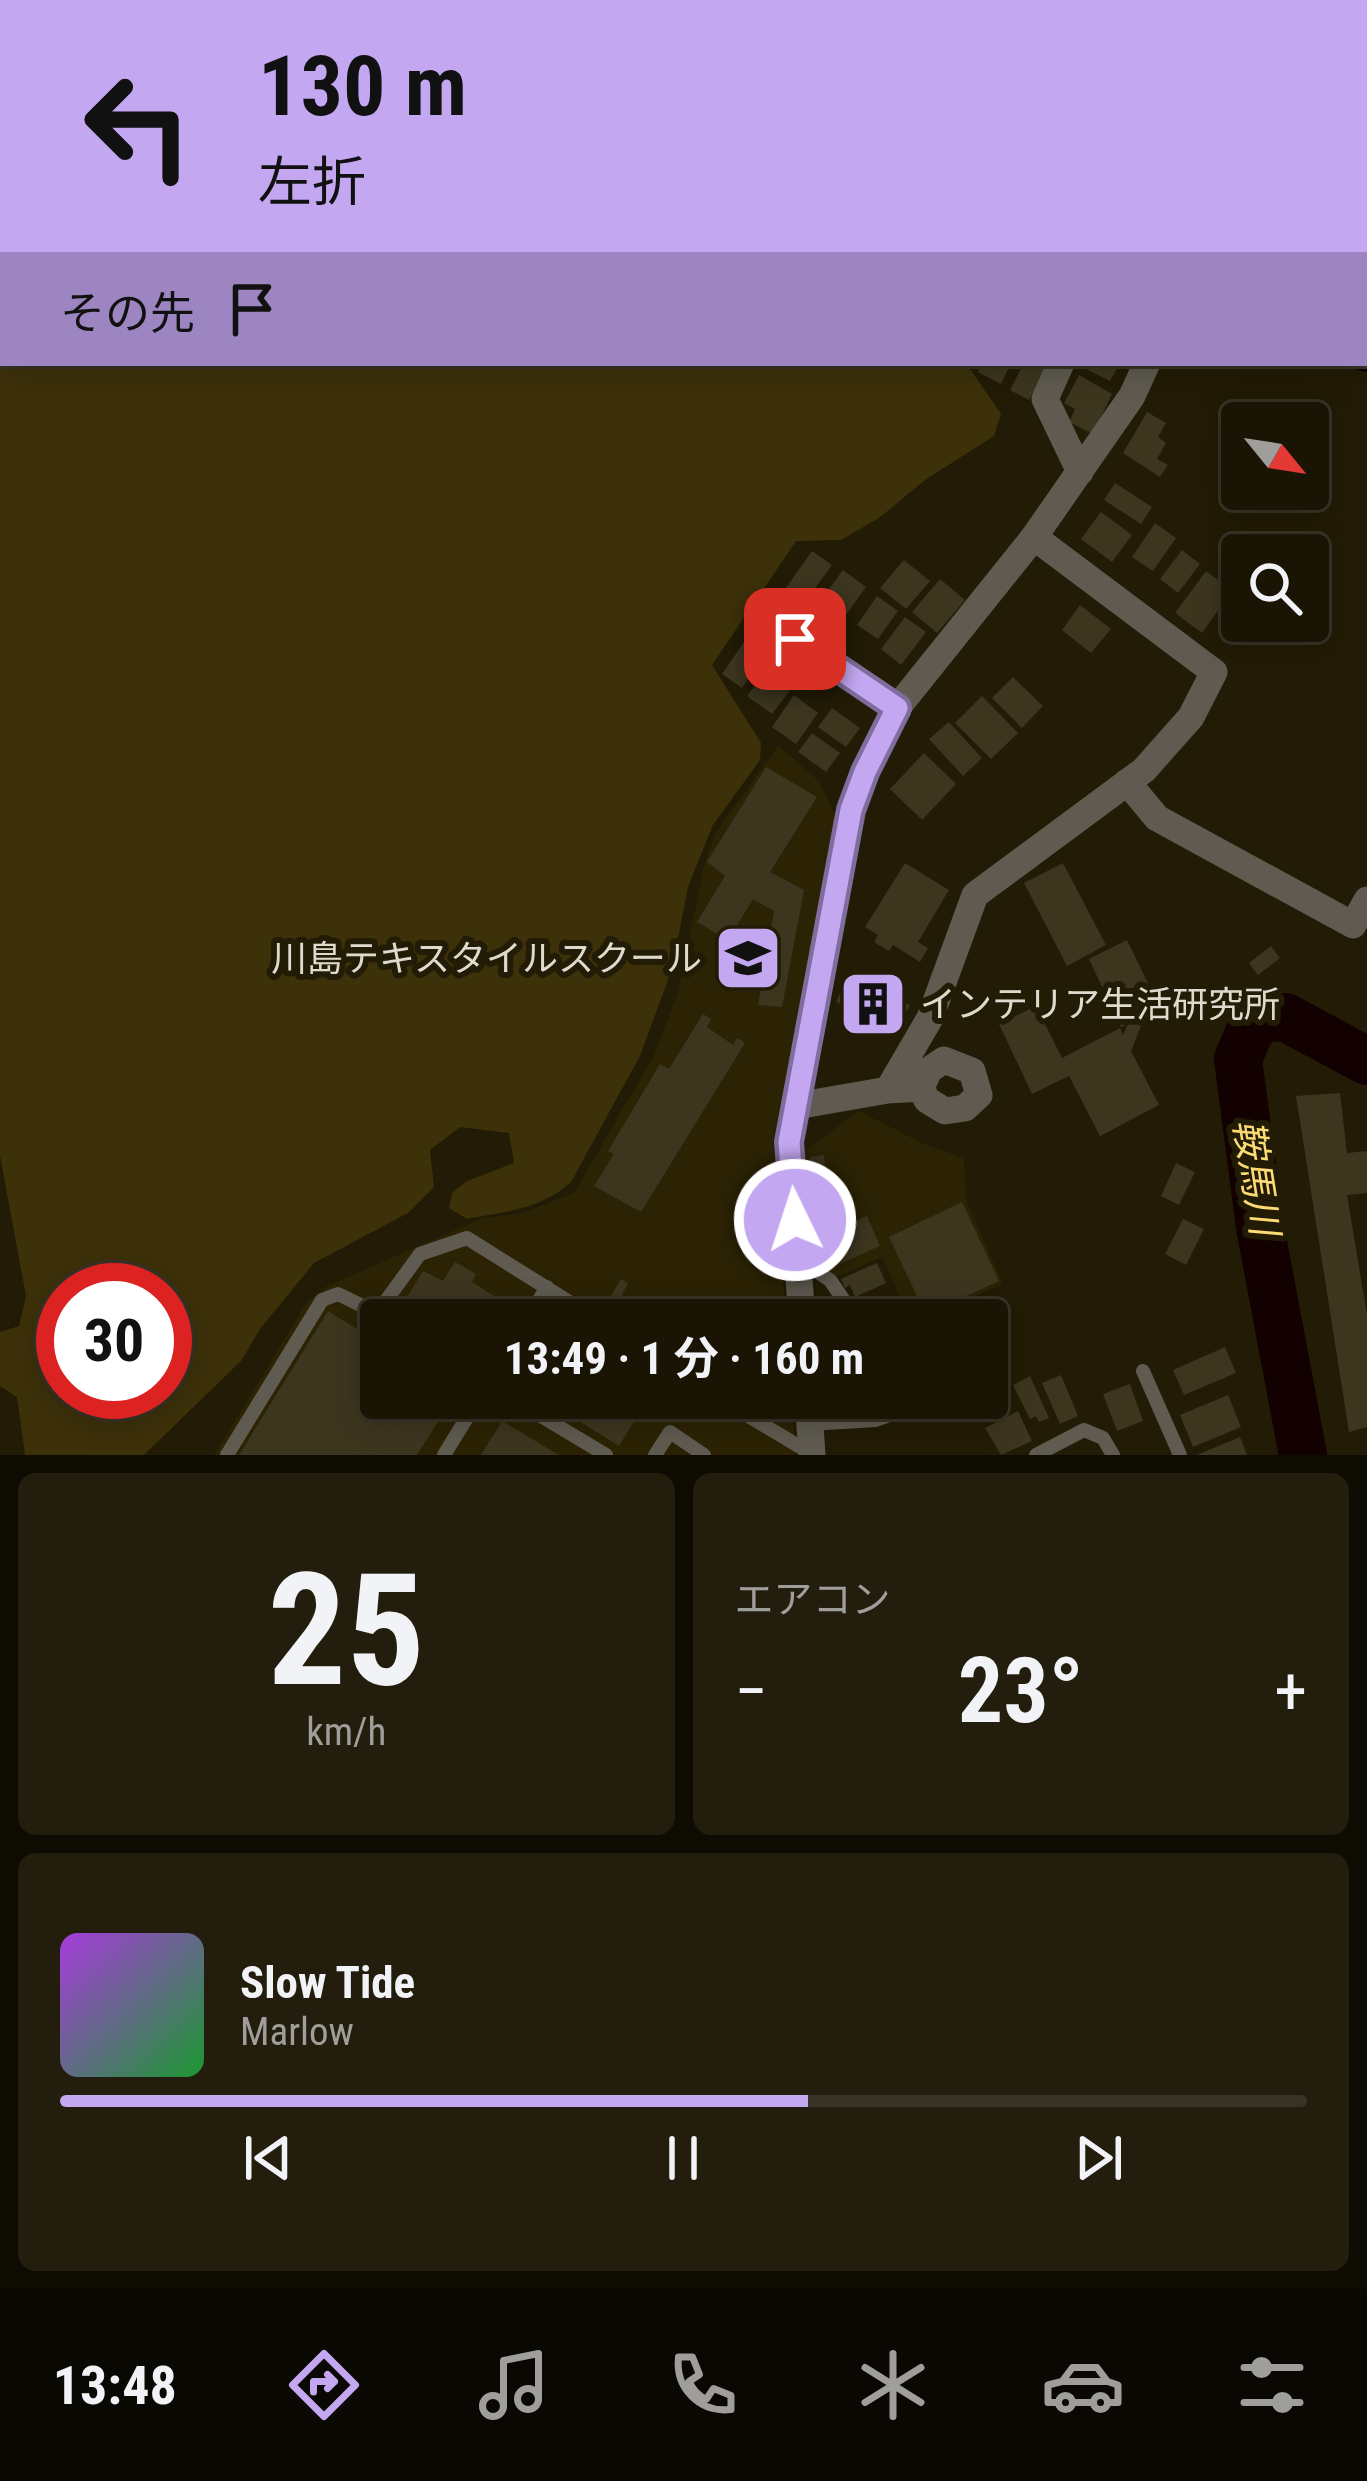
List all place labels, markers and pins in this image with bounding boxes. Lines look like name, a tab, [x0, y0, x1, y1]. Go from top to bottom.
pin	[744, 588, 846, 690]
school or university icon: 川島テキスタイルスクール	[713, 923, 783, 993]
place label: 川島テキスタイルスクール	[271, 938, 702, 980]
building icon: インテリア生活研究所	[838, 969, 908, 1039]
place label: インテリア生活研究所	[920, 984, 1280, 1026]

